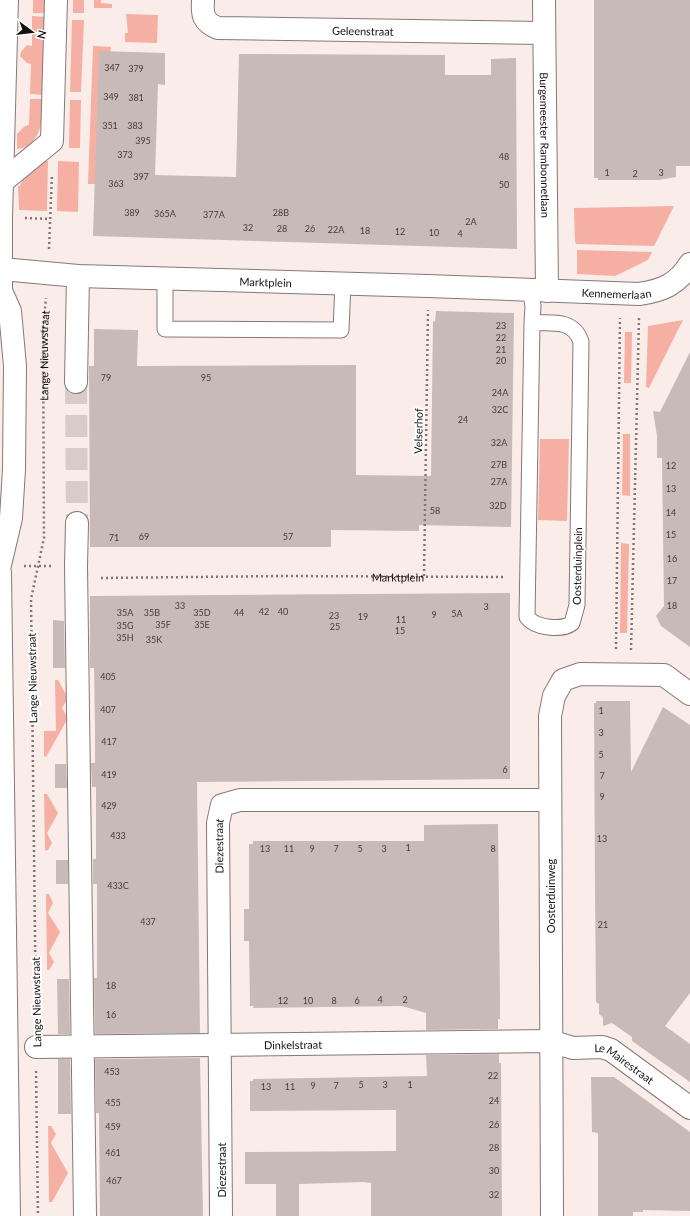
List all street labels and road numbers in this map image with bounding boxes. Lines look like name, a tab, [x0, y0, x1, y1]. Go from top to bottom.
street label: Geleenstraat	[332, 23, 394, 37]
street label: Burgemeester Rambonnetlaan	[538, 72, 553, 218]
street label: Marktplein	[239, 274, 292, 289]
street label: Kennemerlaan	[581, 285, 652, 301]
street label: Lange Nieuwstraat	[36, 310, 51, 401]
street label: Velserhof	[411, 408, 425, 454]
street label: Oosterduinplein	[570, 527, 584, 605]
street label: Marktplein	[372, 570, 424, 583]
street label: Lange Nieuwstraat	[25, 633, 39, 723]
street label: Diezestraat	[211, 817, 225, 873]
street label: Oosterduinweg	[544, 859, 557, 933]
street label: Lange Nieuwstraat	[29, 957, 43, 1047]
street label: Dinkelstraat	[264, 1037, 322, 1051]
street label: Le Mairestraat	[594, 1040, 657, 1086]
street label: Diezestraat	[215, 1143, 228, 1197]

